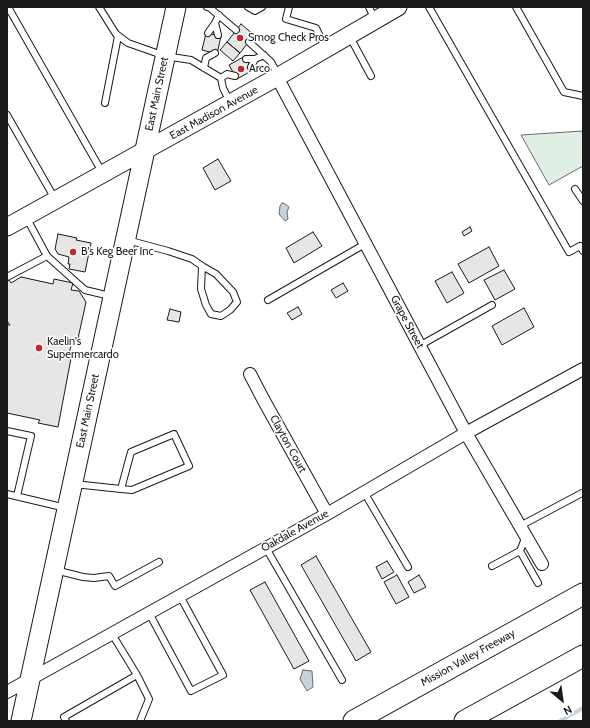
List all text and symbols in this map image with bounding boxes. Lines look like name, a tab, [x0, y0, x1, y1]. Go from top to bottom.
place label: Smog Check Pros	[248, 31, 329, 45]
marker: Smog Check Pros	[235, 33, 245, 43]
street label: East Main Street	[143, 56, 171, 132]
place label: Arco	[249, 62, 270, 76]
marker: Arco	[236, 64, 246, 74]
street label: East Madison Avenue	[168, 83, 260, 143]
place label: B's Keg Beer Inc	[81, 245, 153, 259]
marker: B's Keg Beer Inc	[68, 247, 78, 257]
street label: Grape Street	[387, 293, 427, 351]
place label: Kaelin's Supermercardo	[47, 335, 119, 361]
marker: Kaelin's Supermercardo	[34, 343, 44, 353]
street label: East Main Street	[74, 373, 102, 449]
street label: Clayton Court	[267, 413, 309, 475]
street label: Oakdale Avenue	[259, 507, 331, 555]
street label: Mission Valley Freeway	[418, 627, 518, 689]
north arrow	[542, 680, 582, 720]
text: N	[561, 702, 575, 719]

